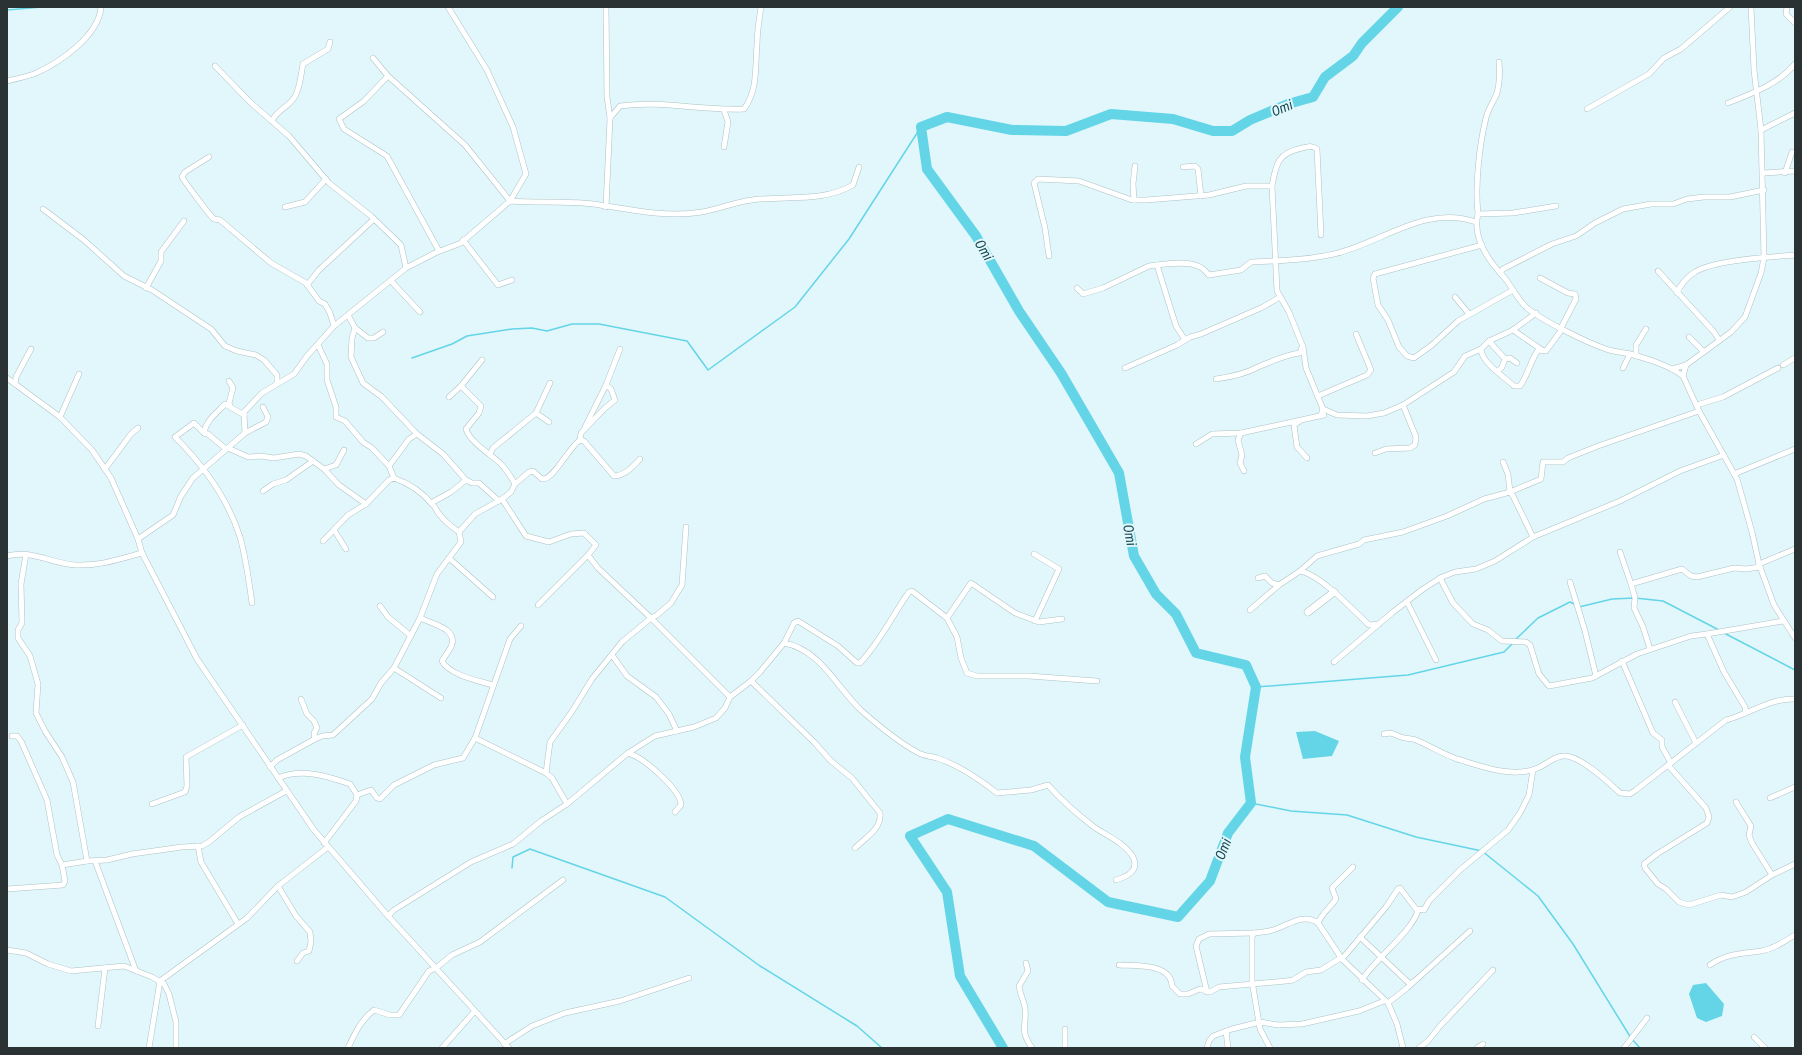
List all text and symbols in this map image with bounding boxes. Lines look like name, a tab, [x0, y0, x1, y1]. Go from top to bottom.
water label: Omi	[1269, 96, 1296, 120]
water label: Omi	[972, 237, 997, 264]
water label: Omi	[1120, 523, 1140, 548]
water label: Omi	[1212, 835, 1235, 862]

